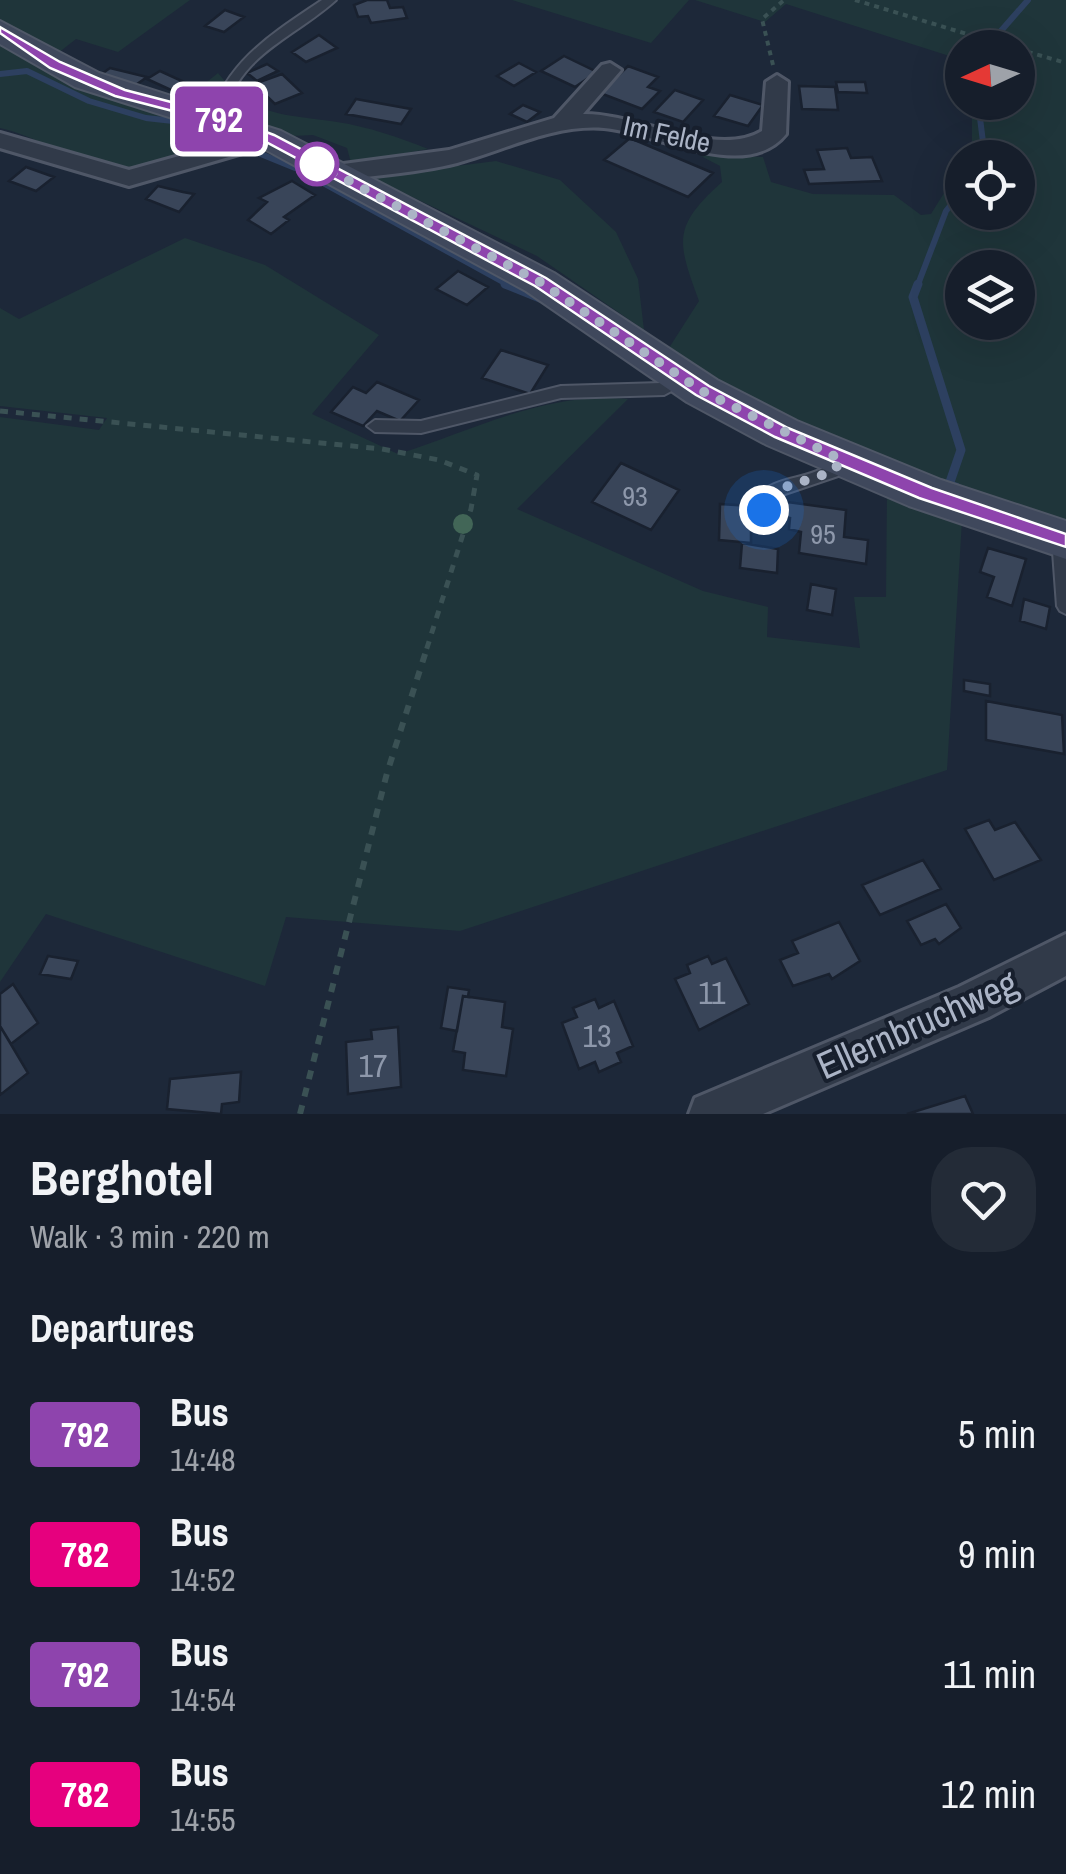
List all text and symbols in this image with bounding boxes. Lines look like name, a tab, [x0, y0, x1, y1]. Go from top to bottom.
north arrow	[945, 30, 1035, 120]
map controls	[945, 30, 1035, 340]
line badge: 792	[162, 86, 276, 152]
text: 792	[195, 96, 243, 143]
street label: Im Felde	[620, 106, 714, 162]
button: locate	[945, 140, 1035, 230]
unlabelled marker	[296, 143, 338, 185]
button: layers	[945, 250, 1035, 340]
house number: 93	[622, 477, 648, 515]
your location	[739, 485, 789, 535]
house number: 95	[810, 515, 836, 553]
street label: Ellernbruchweg	[809, 957, 1025, 1091]
house number: 11	[698, 971, 726, 1014]
house number: 13	[582, 1014, 612, 1057]
house number: 17	[358, 1044, 388, 1087]
text: Berghotel	[30, 1145, 214, 1210]
button: heart	[931, 1147, 1036, 1252]
text: Walk · 3 min · 220 m	[30, 1215, 270, 1258]
text: Departures	[30, 1303, 195, 1354]
text: Bus	[170, 1387, 229, 1438]
text: 5 min	[958, 1409, 1036, 1460]
text: 792	[61, 1411, 109, 1458]
text: 14:48	[170, 1438, 236, 1481]
text: Bus	[170, 1507, 229, 1558]
text: 9 min	[958, 1529, 1036, 1580]
text: 782	[61, 1531, 109, 1578]
text: 14:52	[170, 1558, 236, 1601]
text: Bus	[170, 1627, 229, 1678]
text: 11 min	[943, 1649, 1036, 1700]
text: 792	[61, 1651, 109, 1698]
text: 14:54	[170, 1678, 236, 1721]
text: Bus	[170, 1747, 229, 1798]
text: 12 min	[941, 1769, 1036, 1820]
text: 782	[61, 1771, 109, 1818]
text: 14:55	[170, 1798, 236, 1841]

